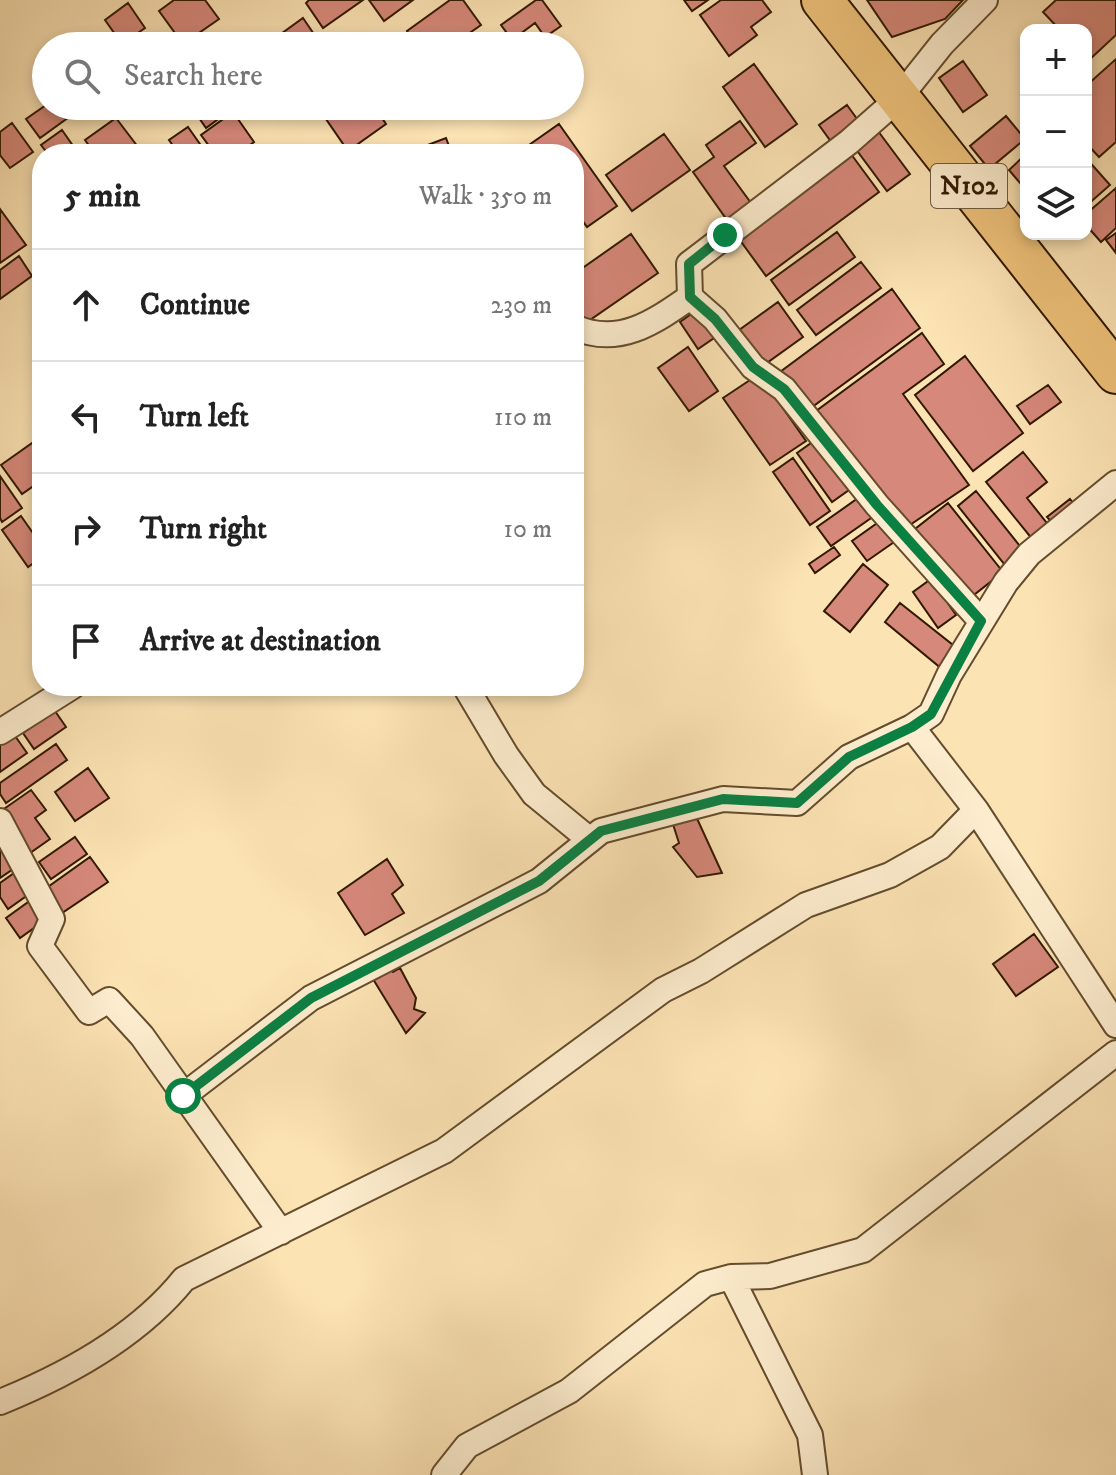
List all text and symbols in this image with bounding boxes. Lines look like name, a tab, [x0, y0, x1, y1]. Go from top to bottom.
map controls	[1020, 24, 1092, 240]
button: +	[1020, 24, 1092, 96]
search box	[32, 32, 584, 120]
icon: search	[60, 54, 104, 98]
text: Search here	[124, 58, 263, 95]
button: −	[1020, 96, 1092, 168]
road number: N102	[931, 164, 1007, 208]
button: layers	[1020, 168, 1092, 240]
text: 5 min	[64, 175, 140, 217]
text: Walk · 350 m	[419, 180, 552, 213]
route end	[707, 217, 743, 253]
icon: ahead	[64, 283, 108, 327]
text: Continue	[140, 287, 250, 324]
text: 230 m	[490, 289, 552, 322]
icon: left	[64, 395, 108, 439]
text: Turn left	[140, 399, 249, 436]
text: 110 m	[494, 401, 552, 434]
icon: right	[64, 507, 108, 551]
text: Turn right	[140, 511, 267, 548]
text: 10 m	[503, 513, 552, 546]
icon: arrive	[64, 619, 108, 663]
text: Arrive at destination	[140, 623, 381, 660]
route start	[165, 1078, 201, 1114]

